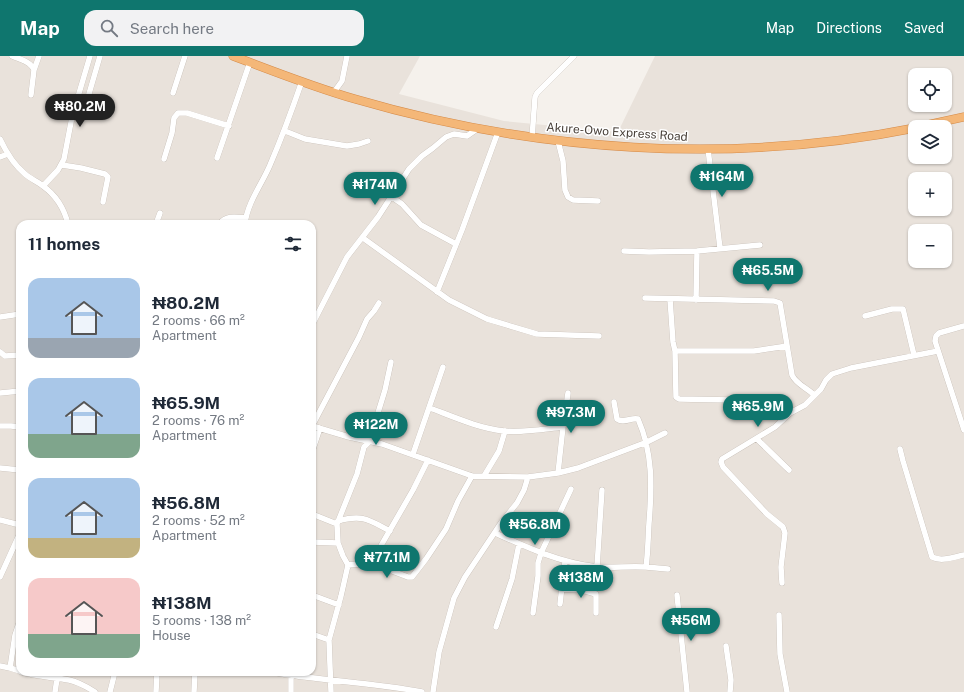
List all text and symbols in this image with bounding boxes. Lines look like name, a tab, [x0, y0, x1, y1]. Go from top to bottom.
search box	[84, 10, 364, 46]
text: Map	[20, 17, 60, 39]
icon: search	[98, 17, 120, 39]
text: Search here	[130, 20, 214, 37]
text: Map	[766, 20, 794, 36]
text: Directions	[816, 20, 882, 36]
text: Saved	[904, 20, 944, 36]
map controls	[908, 68, 952, 268]
button: locate	[908, 68, 952, 112]
pin: ₦80.2M	[47, 94, 113, 128]
text: ₦80.2M	[54, 99, 106, 114]
street label: Akure-Owo Express Road	[546, 120, 688, 144]
button: layers	[908, 120, 952, 164]
pin: ₦164M	[694, 164, 750, 198]
text: ₦164M	[699, 169, 745, 184]
pin: ₦174M	[347, 172, 403, 206]
button: +	[908, 172, 952, 216]
text: ₦174M	[353, 177, 397, 192]
button: −	[908, 224, 952, 268]
icon: filters	[282, 233, 304, 255]
text: 11 homes	[28, 234, 100, 254]
pin: ₦65.5M	[735, 258, 801, 292]
text: ₦65.5M	[742, 263, 794, 278]
text: ₦80.2M	[152, 293, 220, 313]
icon: home	[60, 294, 108, 342]
text: 2 rooms · 66 m²	[152, 313, 245, 328]
text: Apartment	[152, 328, 217, 343]
text: ₦65.9M	[152, 393, 220, 413]
icon: home	[60, 394, 108, 442]
pin: ₦65.9M	[725, 394, 791, 428]
text: ₦65.9M	[732, 399, 784, 414]
pin: ₦97.3M	[538, 400, 604, 434]
text: ₦97.3M	[546, 405, 596, 420]
pin: ₦122M	[348, 412, 404, 446]
text: 2 rooms · 76 m²	[152, 413, 244, 428]
text: ₦122M	[354, 417, 398, 432]
text: Apartment	[152, 428, 217, 443]
text: ₦56.8M	[152, 493, 220, 513]
icon: home	[60, 494, 108, 542]
pin: ₦56.8M	[502, 512, 568, 546]
text: 2 rooms · 52 m²	[152, 513, 245, 528]
text: ₦56.8M	[509, 517, 561, 532]
text: Apartment	[152, 528, 217, 543]
pin: ₦77.1M	[354, 545, 420, 579]
text: ₦77.1M	[364, 550, 410, 565]
pin: ₦138M	[553, 565, 609, 599]
text: ₦138M	[558, 570, 604, 585]
text: ₦138M	[152, 593, 212, 613]
icon: home	[60, 594, 108, 642]
pin: ₦56M	[667, 608, 715, 642]
text: 5 rooms · 138 m²	[152, 613, 251, 628]
text: ₦56M	[671, 613, 711, 628]
text: House	[152, 628, 191, 643]

